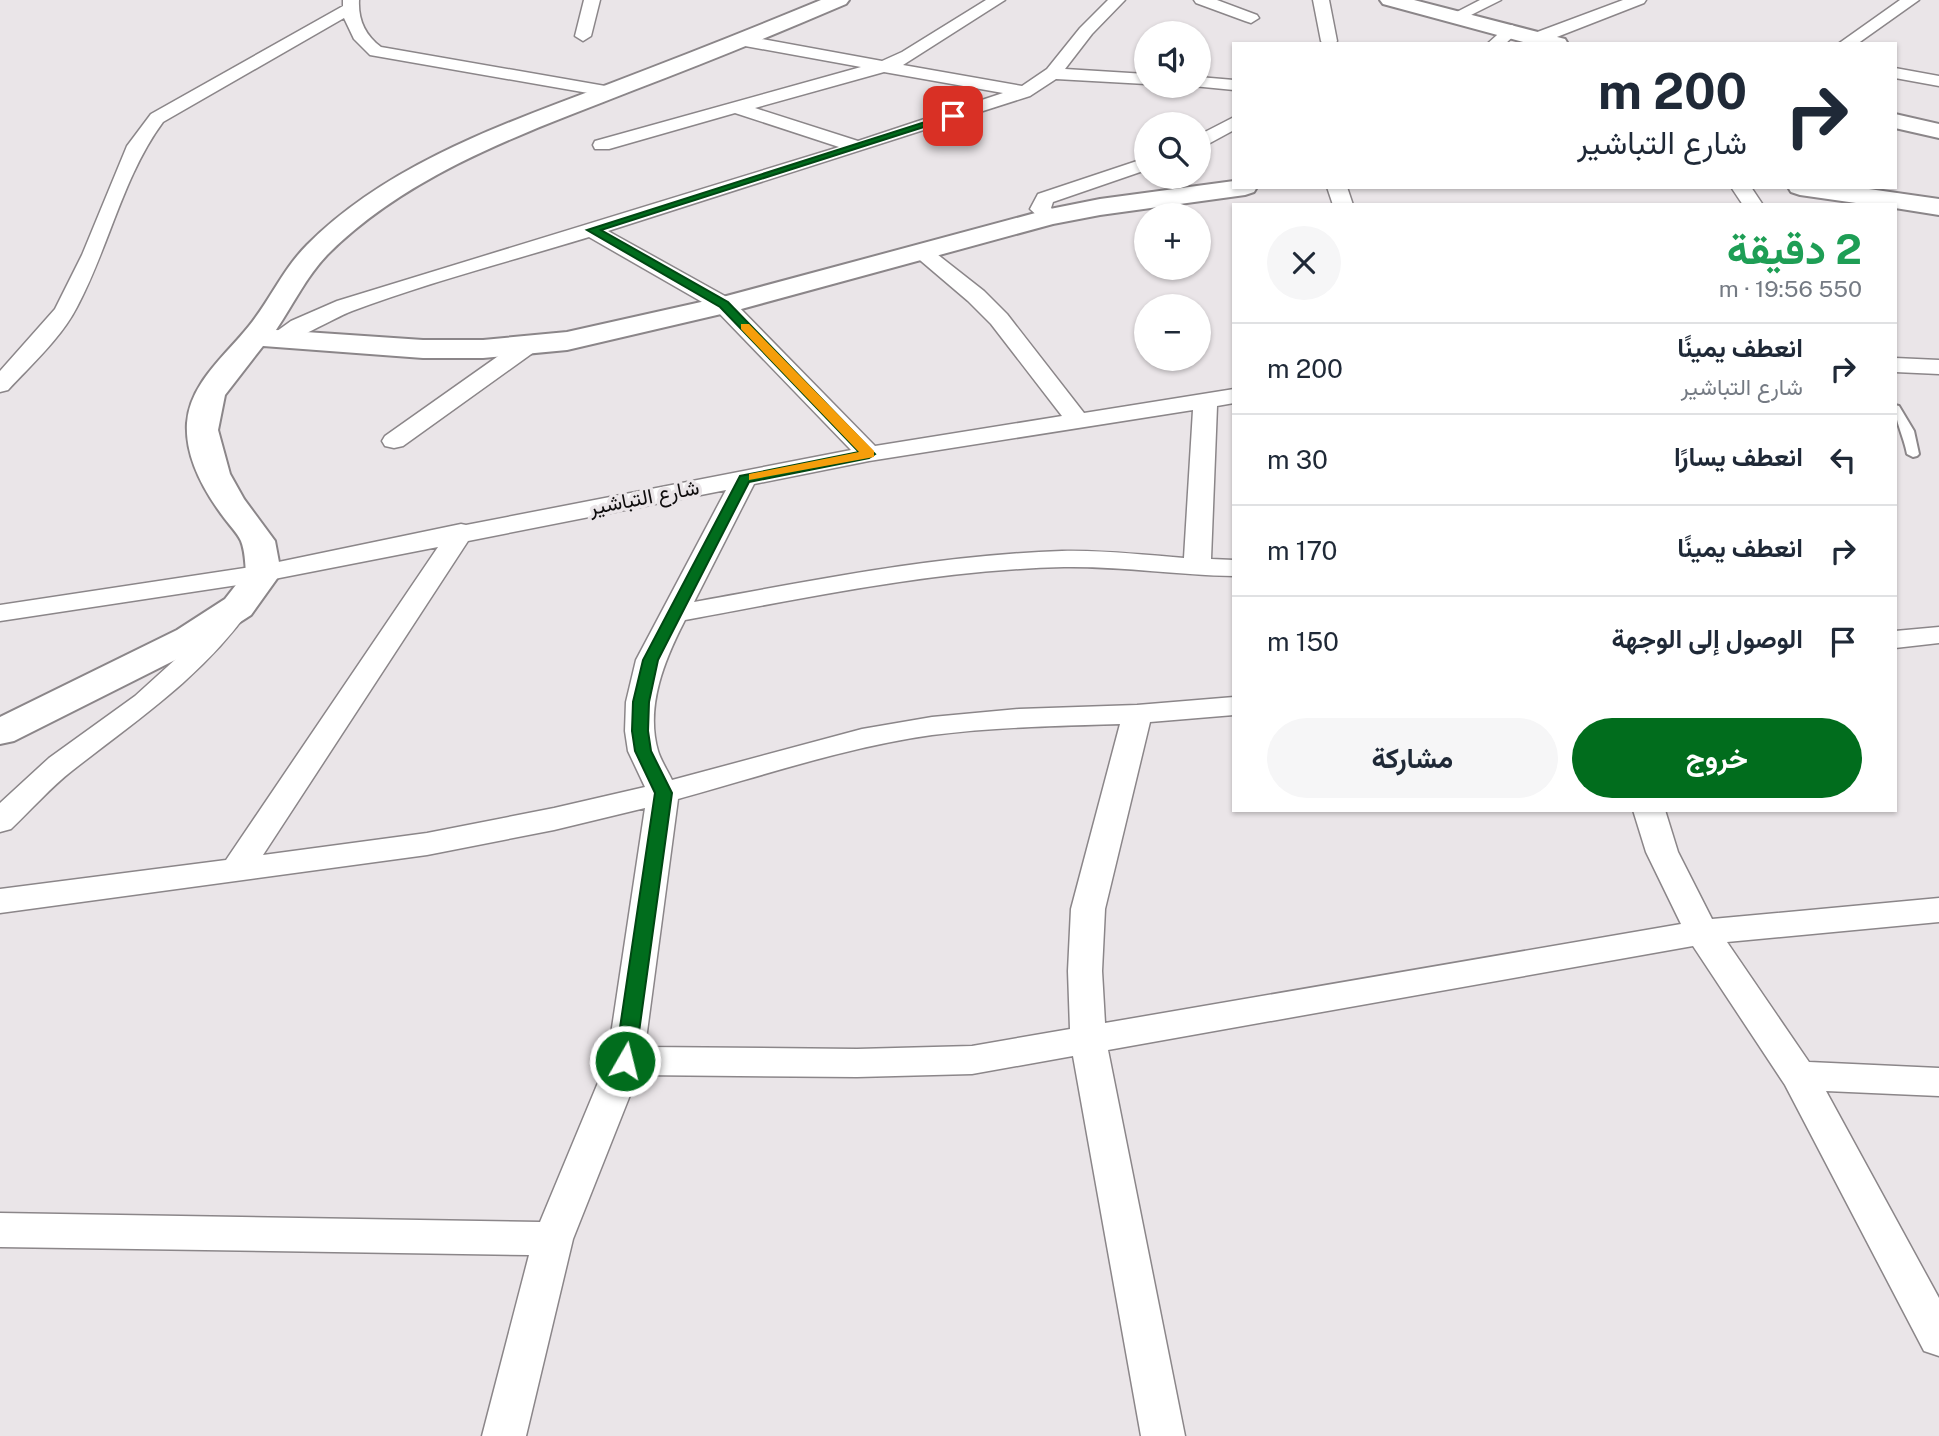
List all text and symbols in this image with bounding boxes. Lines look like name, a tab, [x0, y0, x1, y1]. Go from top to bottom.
map controls	[1134, 21, 1211, 371]
button: sound	[1134, 21, 1211, 98]
text: 200 m	[1598, 62, 1747, 120]
icon: right	[1771, 70, 1862, 161]
pin	[923, 86, 983, 146]
icon: arrive	[934, 97, 972, 135]
button: search	[1134, 112, 1211, 189]
text: شارع التباشير	[1577, 124, 1747, 161]
button: +	[1134, 203, 1211, 280]
text: 2 دقيقة	[1727, 224, 1862, 273]
button: close	[1267, 226, 1341, 300]
text: 550 m · 19:56	[1719, 275, 1862, 302]
button: −	[1134, 294, 1211, 371]
text: انعطف يمينًا	[1677, 332, 1803, 363]
icon: right	[1824, 350, 1862, 388]
text: 200 m	[1267, 353, 1343, 384]
text: شارع التباشير	[1681, 373, 1803, 400]
text: انعطف يسارًا	[1674, 441, 1803, 472]
icon: left	[1824, 441, 1862, 479]
text: 30 m	[1267, 444, 1328, 475]
street label: شارع التباشير	[586, 474, 702, 522]
text: انعطف يمينًا	[1677, 532, 1803, 563]
icon: right	[1824, 532, 1862, 570]
text: 170 m	[1267, 535, 1337, 566]
text: الوصول إلى الوجهة	[1612, 623, 1803, 654]
icon: arrive	[1824, 623, 1862, 661]
text: 150 m	[1267, 626, 1339, 657]
button: مشاركة	[1267, 718, 1558, 798]
button: خروج	[1572, 718, 1862, 798]
position arrow	[588, 1024, 662, 1098]

